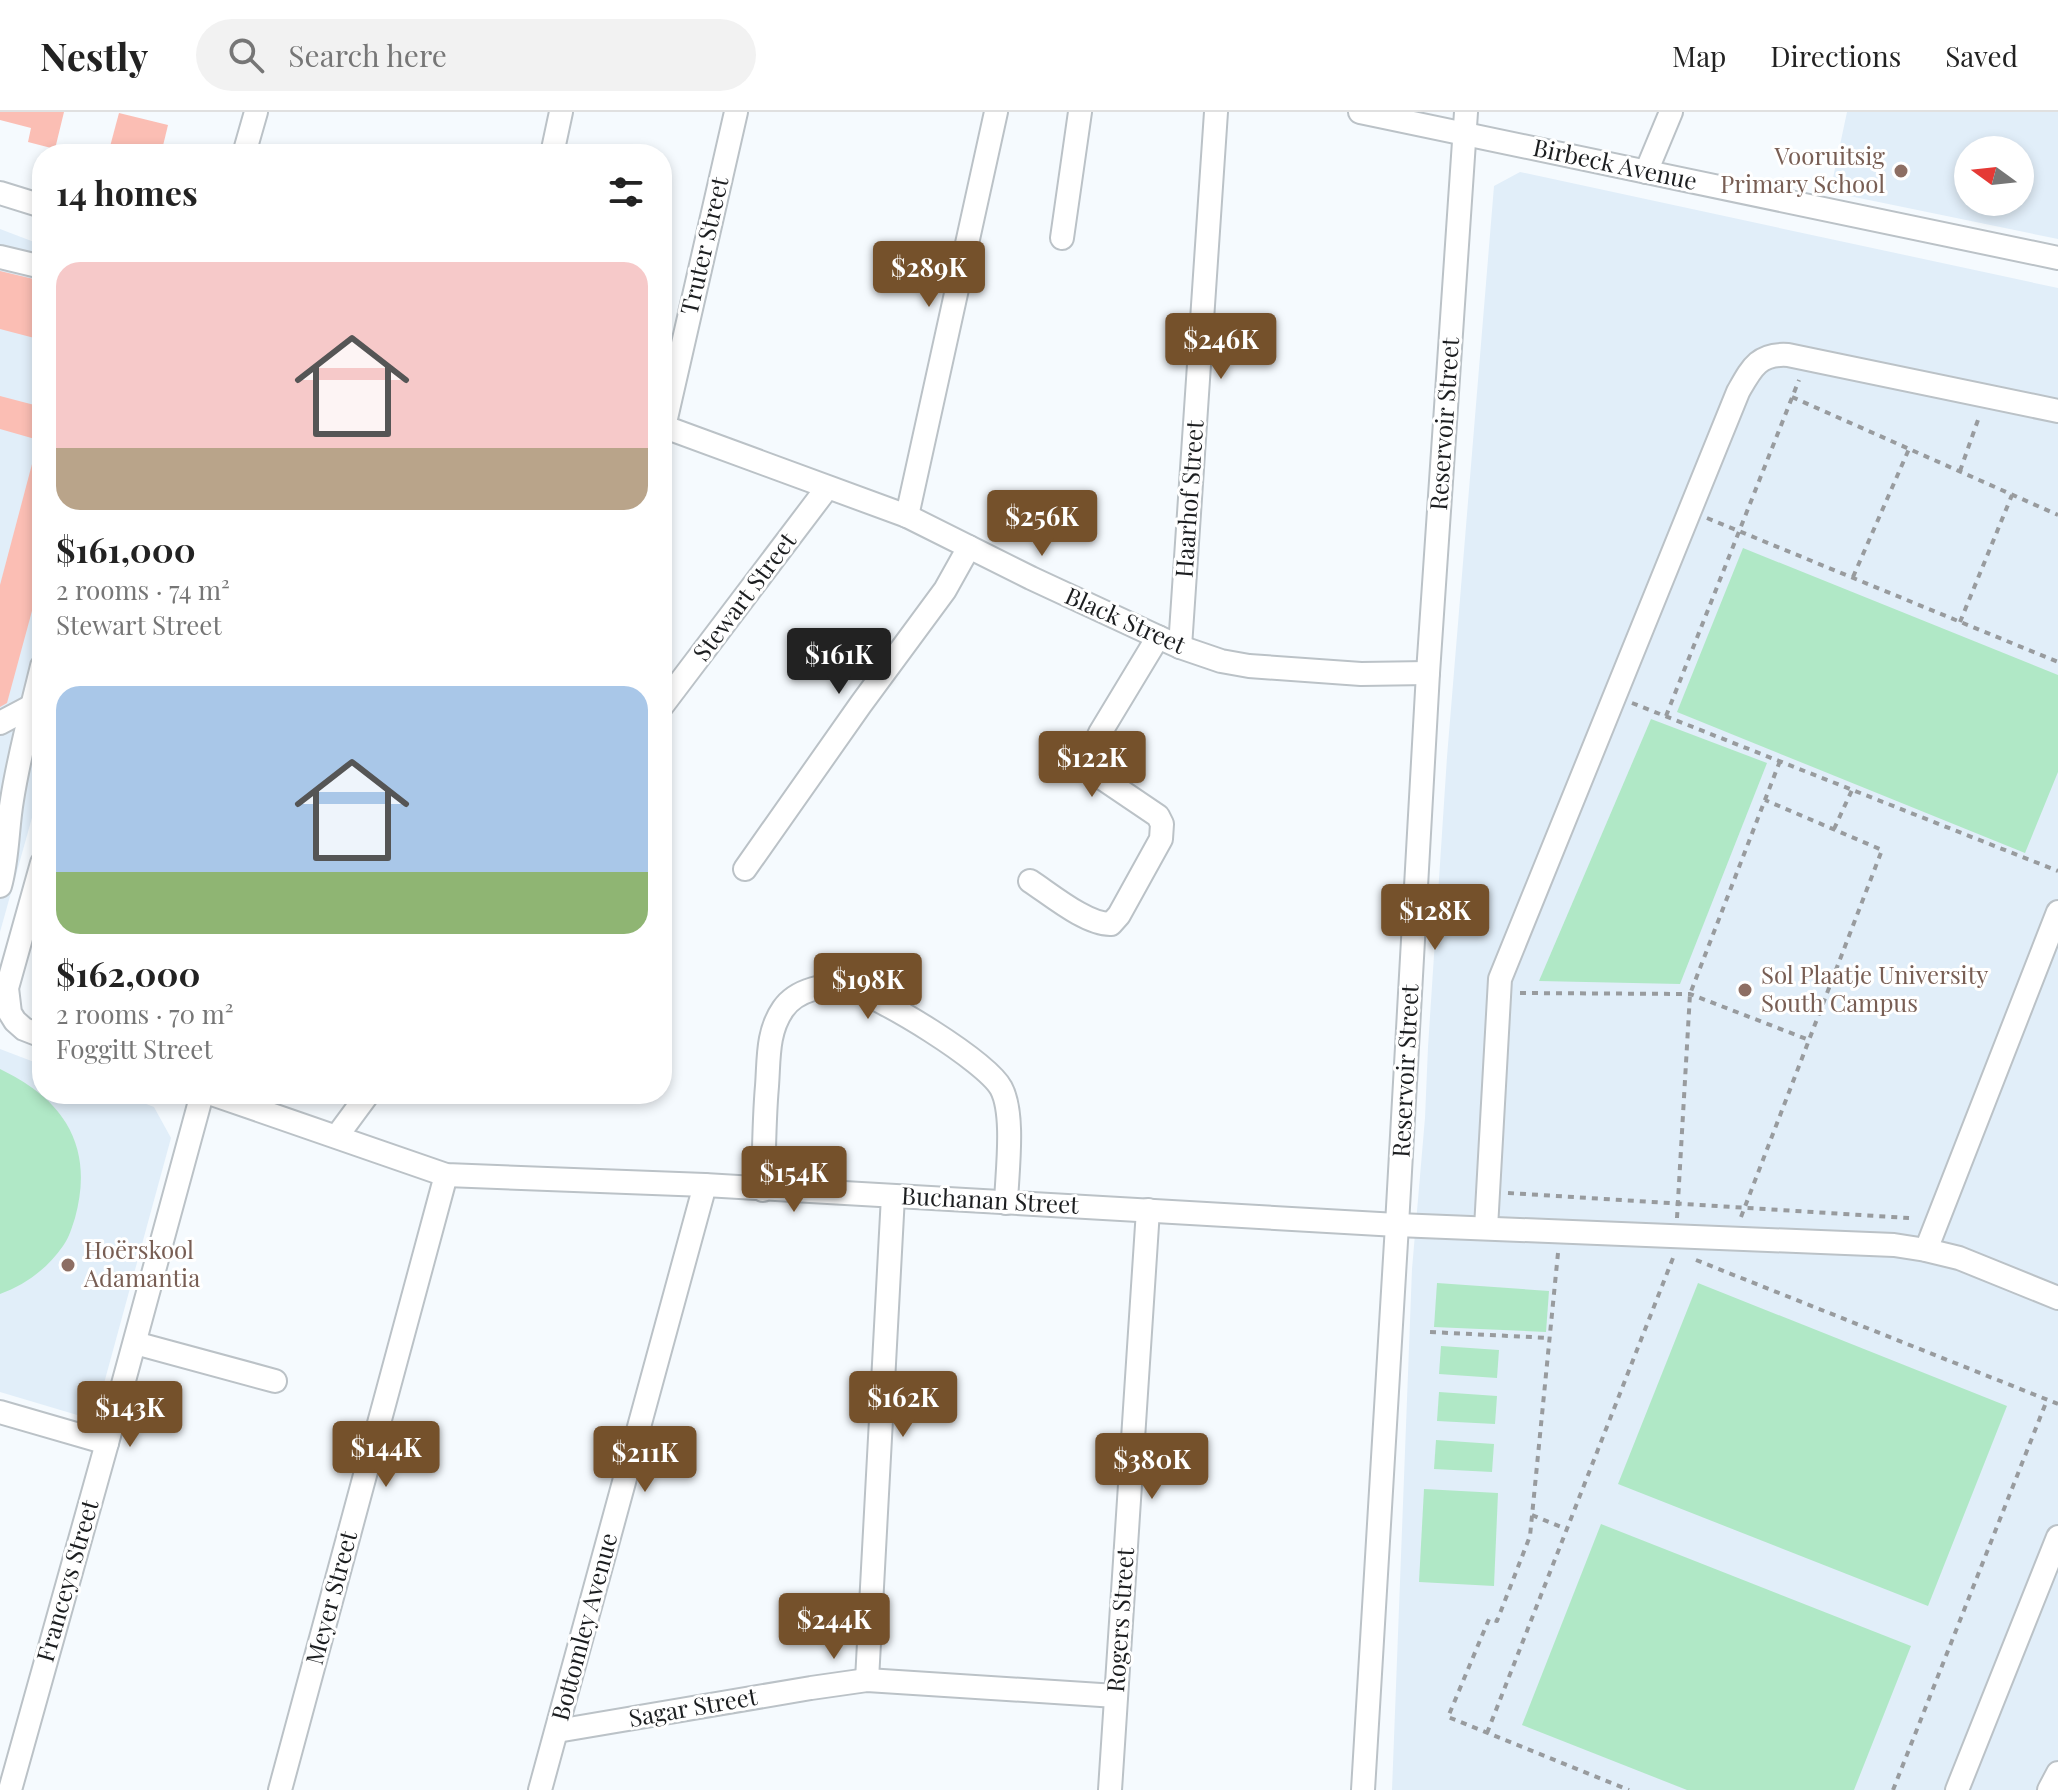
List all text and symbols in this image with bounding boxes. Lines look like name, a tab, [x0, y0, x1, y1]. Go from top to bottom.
search box	[196, 19, 756, 91]
text: Nestly	[40, 30, 148, 81]
icon: search	[224, 33, 268, 77]
text: Search here	[288, 35, 447, 75]
text: Map	[1672, 37, 1726, 74]
text: Directions	[1770, 37, 1901, 74]
text: Saved	[1945, 37, 2018, 74]
street label: Birbeck Avenue	[1531, 130, 1700, 196]
north arrow	[1954, 136, 2034, 216]
map controls	[1954, 136, 2034, 216]
place label: Vooruitsig Primary School	[1720, 139, 1885, 199]
marker: Vooruitsig Primary School	[1892, 162, 1910, 180]
text: 14 homes	[56, 169, 198, 215]
icon: filters	[604, 170, 648, 214]
street label: Truter Street	[672, 173, 735, 318]
pin: $289K	[873, 241, 985, 309]
text: $289K	[891, 249, 967, 284]
pin: $246K	[1165, 313, 1277, 381]
icon: home	[280, 314, 424, 458]
text: $246K	[1183, 321, 1259, 356]
street label: Reservoir Street	[1421, 336, 1465, 512]
street label: Haarhof Street	[1167, 419, 1210, 579]
pin: $256K	[986, 490, 1098, 558]
text: $256K	[1005, 498, 1079, 533]
street label: Stewart Street	[685, 525, 803, 667]
text: $161,000	[56, 526, 196, 572]
text: 2 rooms · 74 m²	[56, 572, 230, 607]
street label: Black Street	[1061, 578, 1191, 660]
text: Stewart Street	[56, 607, 222, 642]
pin: $161K	[783, 628, 895, 696]
text: $161K	[805, 636, 873, 671]
pin: $122K	[1036, 731, 1148, 799]
icon: home	[280, 738, 424, 882]
text: $122K	[1057, 739, 1127, 774]
pin: $128K	[1379, 884, 1491, 952]
text: $128K	[1399, 892, 1471, 927]
text: $162,000	[56, 950, 200, 996]
pin: $198K	[812, 953, 924, 1021]
place label: Sol Plaatje University South Campus	[1761, 958, 1988, 1018]
text: $198K	[832, 961, 904, 996]
marker: Sol Plaatje University South Campus	[1736, 981, 1754, 999]
street label: Reservoir Street	[1383, 983, 1425, 1158]
text: 2 rooms · 70 m²	[56, 996, 234, 1031]
text: Foggitt Street	[56, 1031, 213, 1066]
pin: $154K	[738, 1146, 850, 1214]
text: $154K	[760, 1154, 828, 1189]
street label: Buchanan Street	[901, 1178, 1080, 1220]
place label: Hoërskool Adamantia	[83, 1233, 200, 1293]
marker: Hoërskool Adamantia	[59, 1256, 77, 1274]
pin: $162K	[847, 1371, 959, 1439]
text: $162K	[867, 1379, 939, 1414]
pin: $143K	[74, 1381, 186, 1449]
text: $143K	[95, 1389, 165, 1424]
pin: $144K	[330, 1421, 442, 1489]
pin: $211K	[589, 1426, 701, 1494]
text: $144K	[351, 1429, 421, 1464]
pin: $380K	[1096, 1433, 1208, 1501]
text: $211K	[611, 1434, 679, 1469]
text: $380K	[1113, 1441, 1191, 1476]
street label: Franceys Street	[28, 1495, 105, 1665]
street label: Meyer Street	[297, 1527, 363, 1668]
street label: Bottomley Avenue	[543, 1529, 623, 1724]
street label: Rogers Street	[1098, 1546, 1140, 1693]
pin: $244K	[778, 1593, 890, 1661]
text: $244K	[797, 1601, 871, 1636]
street label: Sagar Street	[626, 1679, 760, 1733]

